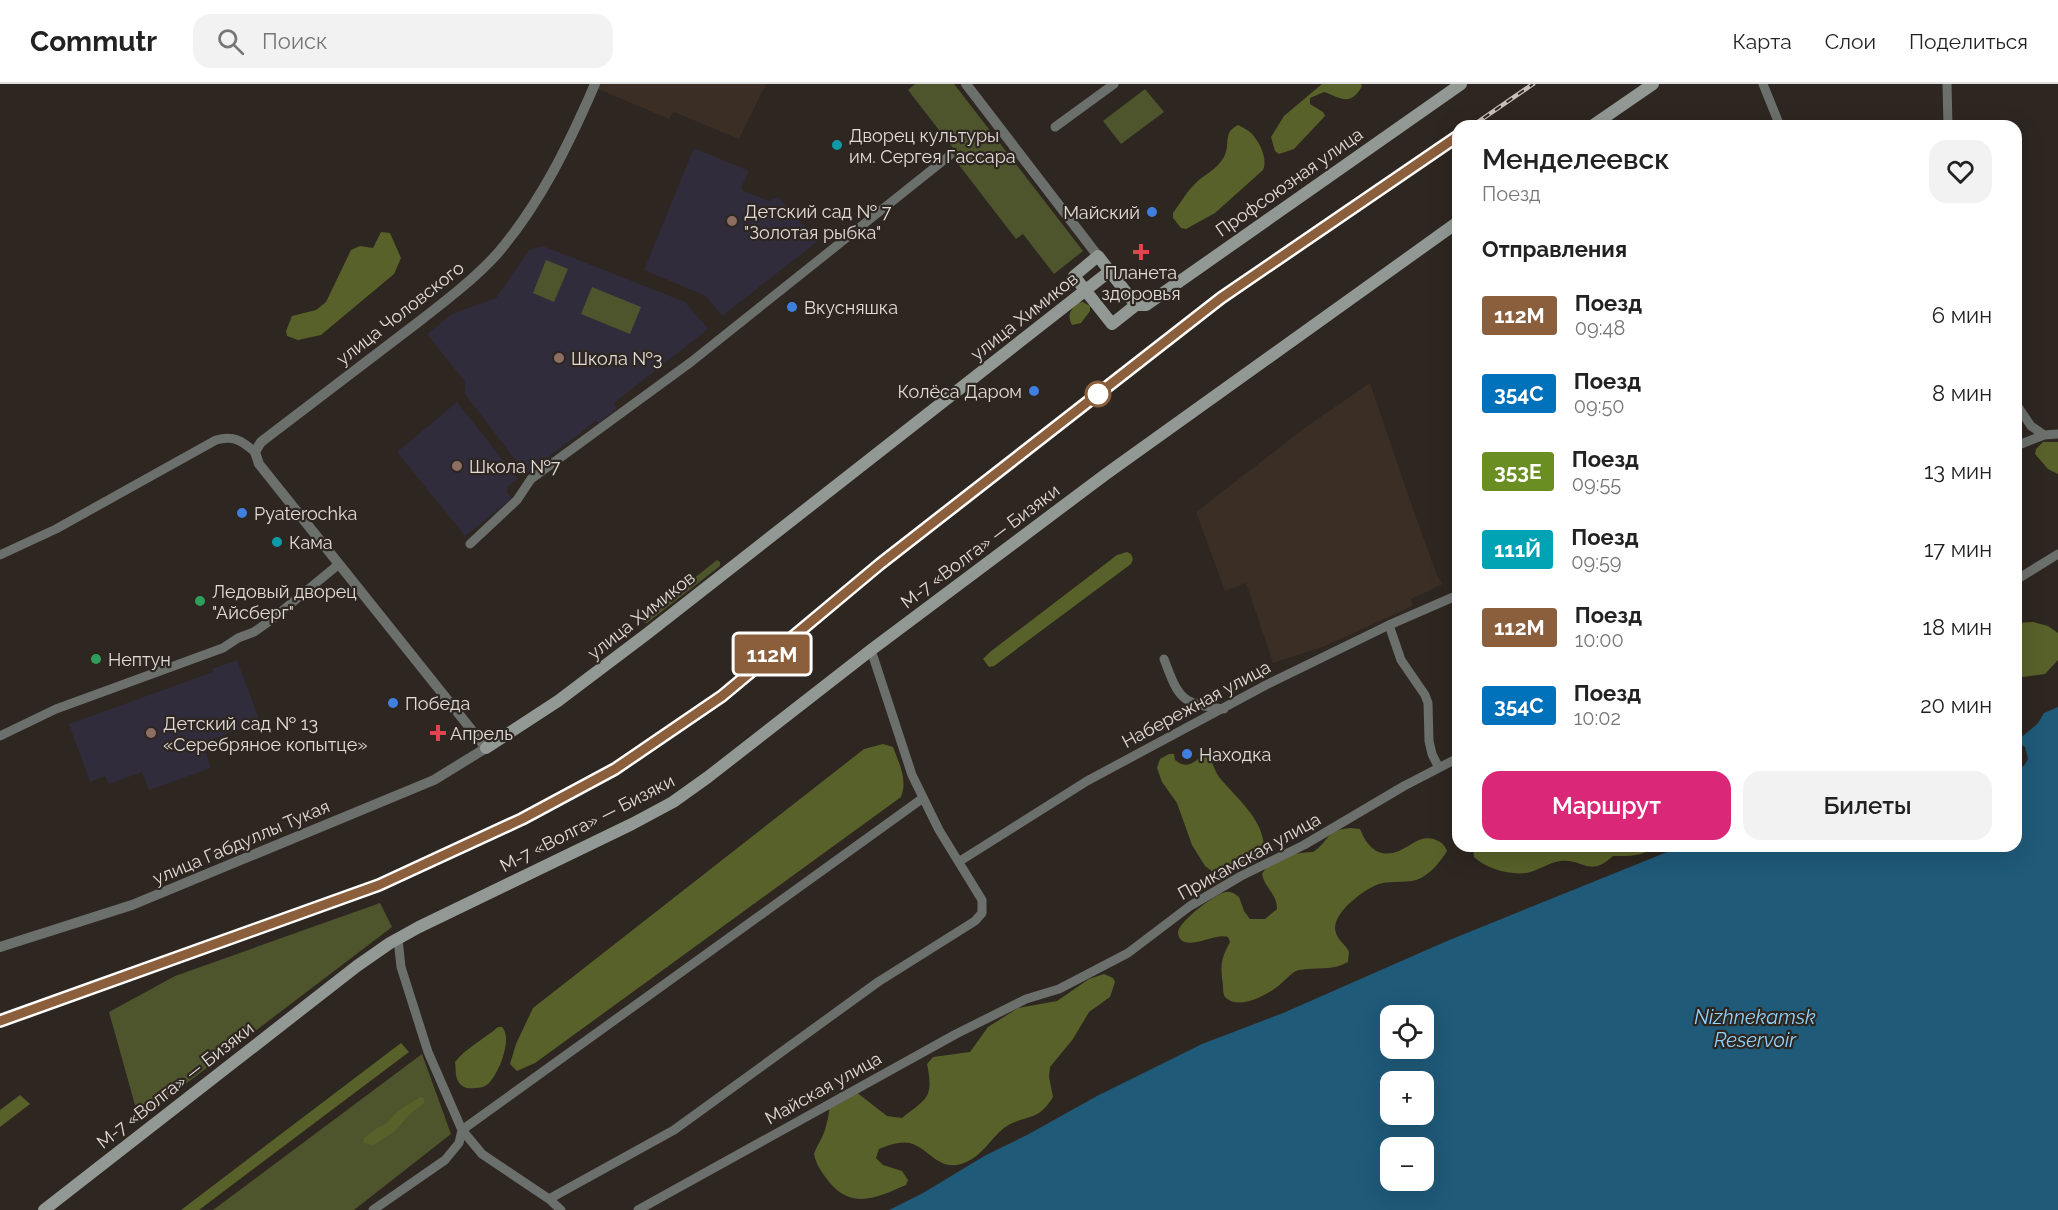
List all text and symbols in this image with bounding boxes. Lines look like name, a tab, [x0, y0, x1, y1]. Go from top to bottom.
search box	[193, 14, 613, 68]
text: Commutr	[30, 25, 157, 58]
icon: search	[214, 25, 247, 58]
text: Поиск	[262, 28, 327, 54]
text: Карта	[1733, 29, 1792, 54]
text: Слои	[1825, 29, 1876, 54]
text: Поделиться	[1909, 29, 2028, 54]
street label: Профсоюзная улица	[1211, 123, 1367, 241]
place label: Дворец культуры им. Сергея Гассара	[849, 125, 1016, 167]
marker: Дворец культуры им. Сергея Гассара	[830, 138, 844, 152]
button: heart	[1929, 140, 1992, 203]
text: Менделеевск	[1482, 143, 1669, 176]
text: Поезд	[1482, 182, 1541, 206]
place label: Детский сад № 7 "Золотая рыбка"	[744, 201, 892, 243]
place label: Майский	[1063, 202, 1140, 223]
marker: Майский	[1145, 205, 1159, 219]
marker: Детский сад № 7 "Золотая рыбка"	[725, 214, 739, 228]
text: Отправления	[1482, 236, 1627, 262]
marker: Планета здоровья	[1134, 245, 1148, 259]
street label: улица Чоловского	[332, 257, 468, 369]
place label: Планета здоровья	[1102, 262, 1180, 304]
street label: улица Химиков	[966, 268, 1082, 364]
text: Поезд	[1575, 290, 1642, 316]
place label: Вкусняшка	[804, 297, 898, 318]
marker: Вкусняшка	[785, 300, 799, 314]
text: 6 мин	[1932, 302, 1992, 328]
text: 112М	[1494, 303, 1545, 328]
text: 09:48	[1575, 316, 1625, 340]
place label: Школа №3	[571, 348, 662, 369]
marker: Школа №3	[552, 351, 566, 365]
text: Поезд	[1574, 368, 1641, 394]
text: 8 мин	[1932, 380, 1992, 406]
place label: Колёса Даром	[898, 381, 1022, 402]
unlabelled marker	[1085, 381, 1111, 407]
text: 354С	[1494, 381, 1544, 406]
marker: Колёса Даром	[1027, 384, 1041, 398]
text: 09:50	[1574, 394, 1625, 418]
text: Поезд	[1572, 446, 1639, 472]
place label: Школа №7	[469, 456, 561, 477]
text: 13 мин	[1924, 458, 1992, 484]
marker: Школа №7	[450, 459, 464, 473]
text: 353Е	[1494, 459, 1542, 484]
text: 09:55	[1572, 472, 1621, 496]
street label: М-7 «Волга» — Бизяки	[897, 480, 1063, 612]
place label: Pyaterochka	[254, 503, 357, 524]
marker: Pyaterochka	[235, 506, 249, 520]
text: Поезд	[1571, 524, 1639, 550]
place label: Кама	[289, 532, 333, 553]
marker: Кама	[270, 535, 284, 549]
text: 17 мин	[1924, 536, 1992, 562]
text: 111Й	[1494, 537, 1541, 562]
text: 09:59	[1571, 550, 1622, 574]
street label: улица Химиков	[583, 567, 699, 663]
place label: Ледовый дворец "Айсберг"	[212, 581, 357, 623]
marker: Ледовый дворец "Айсберг"	[193, 594, 207, 608]
text: Поезд	[1575, 602, 1642, 628]
text: 18 мин	[1923, 614, 1992, 640]
text: 112М	[1494, 615, 1545, 640]
text: 10:00	[1575, 628, 1624, 652]
line badge: 112М	[730, 634, 814, 674]
text: 112М	[747, 642, 797, 667]
place label: Нептун	[108, 649, 171, 670]
marker: Нептун	[89, 652, 103, 666]
street label: Набережная улица	[1118, 656, 1274, 752]
text: Поезд	[1574, 680, 1641, 706]
text: 20 мин	[1920, 692, 1992, 718]
place label: Победа	[405, 693, 470, 714]
text: 354С	[1494, 693, 1544, 718]
marker: Победа	[386, 696, 400, 710]
text: 10:02	[1574, 706, 1621, 730]
place label: Детский сад № 13 «Серебряное копытце»	[163, 713, 368, 755]
place label: Апрель	[450, 723, 513, 744]
marker: Детский сад № 13 «Серебряное копытце»	[144, 726, 158, 740]
marker: Апрель	[431, 726, 445, 740]
place label: Находка	[1199, 744, 1271, 765]
marker: Находка	[1180, 747, 1194, 761]
street label: М-7 «Волга» — Бизяки	[496, 770, 678, 876]
button: Маршрут	[1482, 771, 1731, 840]
button: Билеты	[1743, 771, 1992, 840]
street label: улица Габдуллы Тукая	[149, 795, 333, 889]
street label: Прикамская улица	[1174, 808, 1324, 904]
map controls	[1380, 1005, 1434, 1191]
button: locate	[1380, 1005, 1434, 1059]
water label: Nizhnekamsk Reservoir	[1694, 1005, 1816, 1052]
street label: М-7 «Волга» — Бизяки	[92, 1017, 258, 1153]
street label: Майская улица	[761, 1047, 885, 1129]
button: +	[1380, 1071, 1434, 1125]
button: −	[1380, 1137, 1434, 1191]

